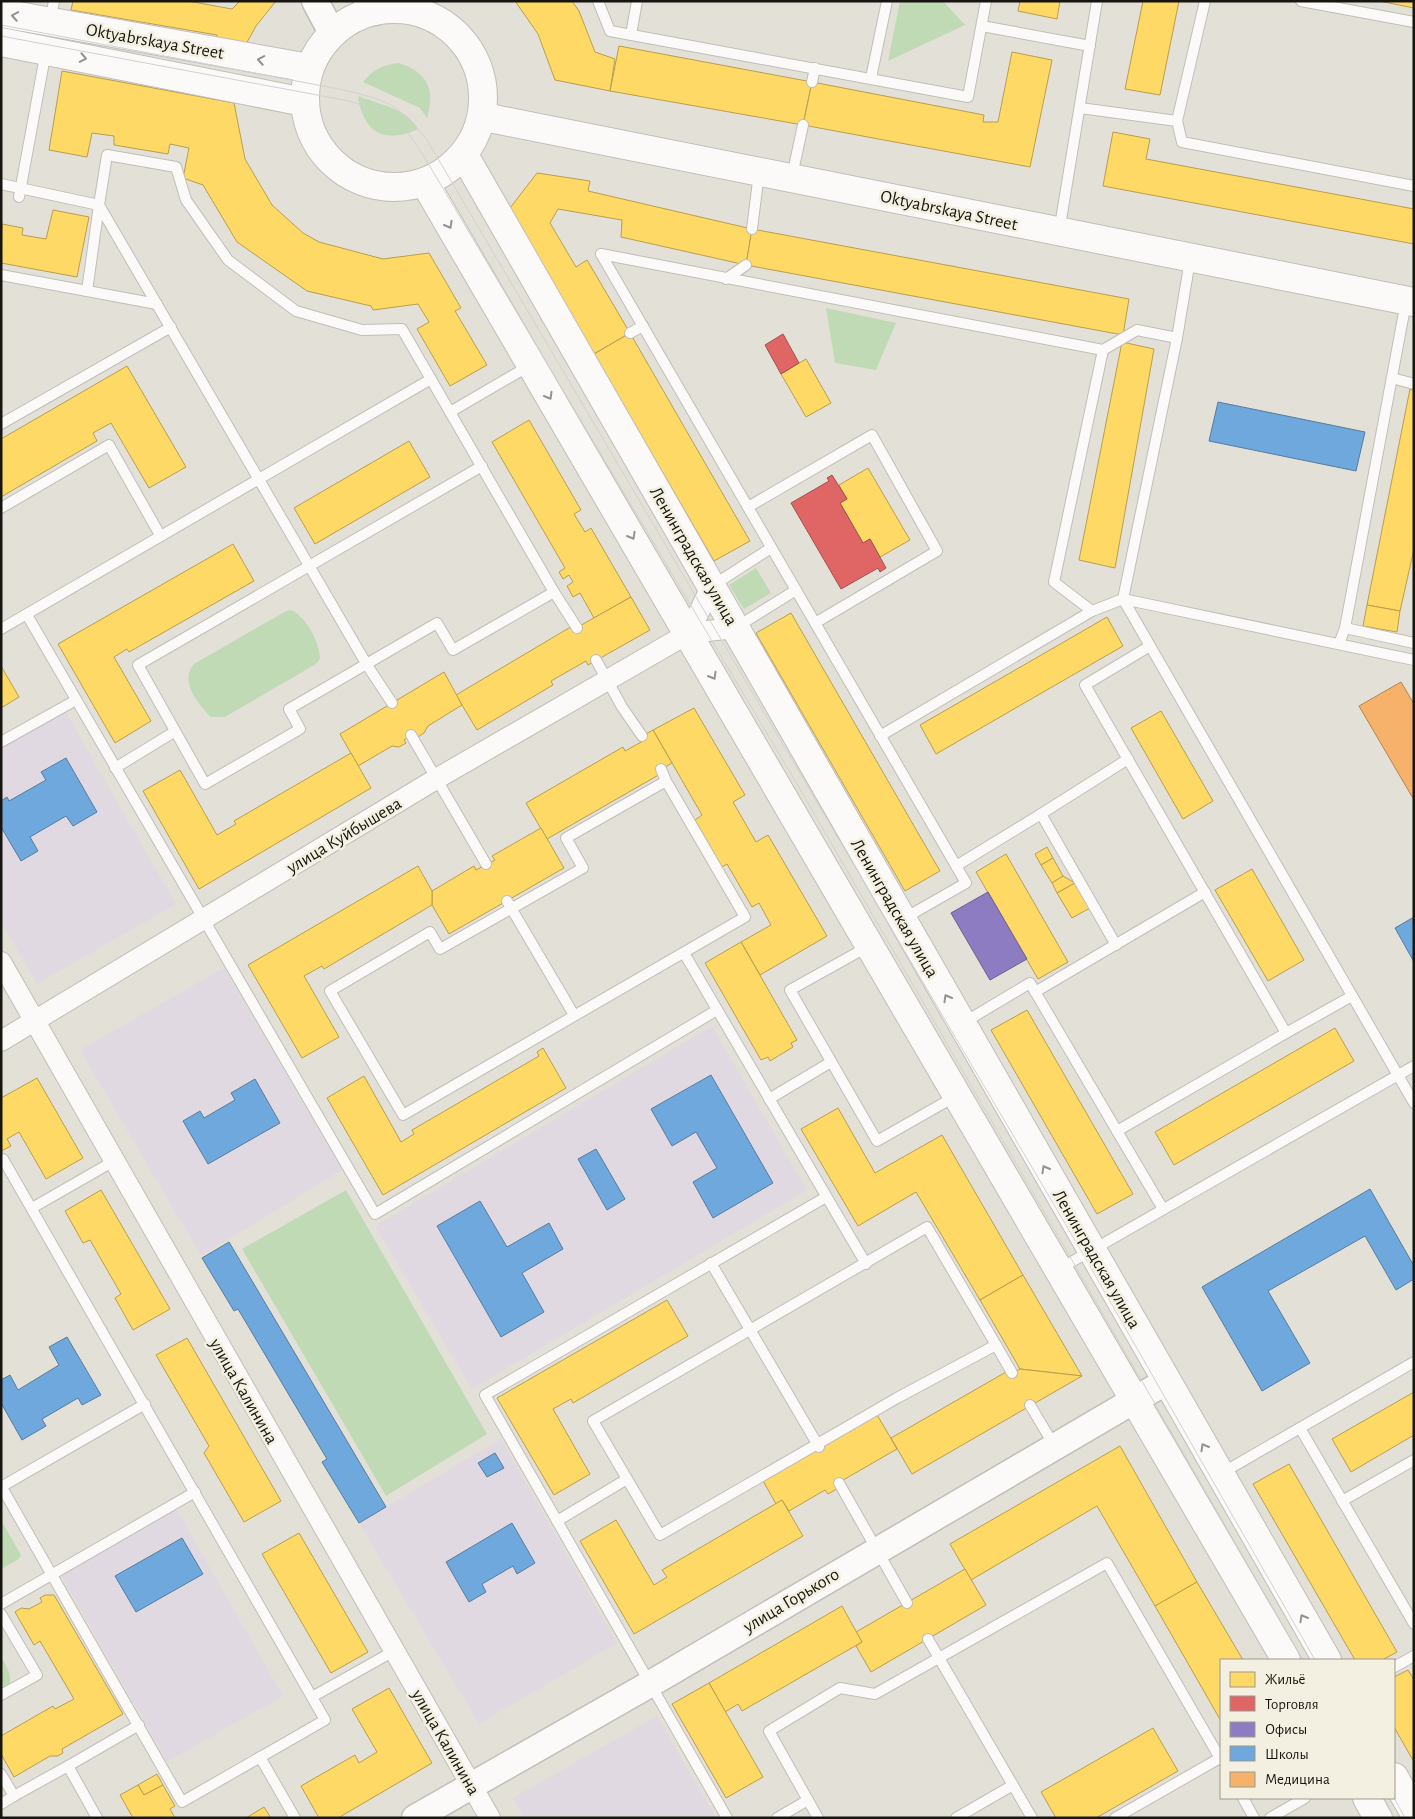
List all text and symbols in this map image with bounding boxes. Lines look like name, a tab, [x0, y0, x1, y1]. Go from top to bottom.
one-way arrow	[11, 11, 20, 21]
street label: Oktyabrskaya Street	[85, 21, 225, 63]
one-way arrow	[79, 52, 88, 63]
one-way arrow	[257, 55, 266, 65]
street label: Oktyabrskaya Street	[879, 188, 1019, 234]
one-way arrow	[443, 220, 453, 229]
one-way arrow	[543, 390, 553, 399]
street label: Ленинградская улица	[646, 484, 740, 629]
one-way arrow	[625, 530, 635, 539]
one-way arrow	[706, 671, 716, 680]
street label: улица Куйбышева	[283, 794, 405, 878]
street label: Ленинградская улица	[847, 836, 941, 981]
one-way arrow	[943, 994, 953, 1003]
one-way arrow	[1042, 1165, 1052, 1174]
street label: Ленинградская улица	[1049, 1187, 1143, 1332]
street label: улица Калинина	[205, 1335, 281, 1447]
one-way arrow	[1201, 1443, 1211, 1452]
street label: улица Горького	[740, 1565, 842, 1637]
one-way arrow	[1299, 1614, 1309, 1623]
legend	[1220, 1659, 1395, 1799]
text: Жильё	[1265, 1672, 1305, 1687]
street label: улица Калинина	[407, 1686, 483, 1798]
text: Торговля	[1265, 1697, 1319, 1712]
text: Офисы	[1265, 1722, 1307, 1737]
text: Школы	[1265, 1747, 1309, 1762]
text: Медицина	[1265, 1772, 1330, 1787]

